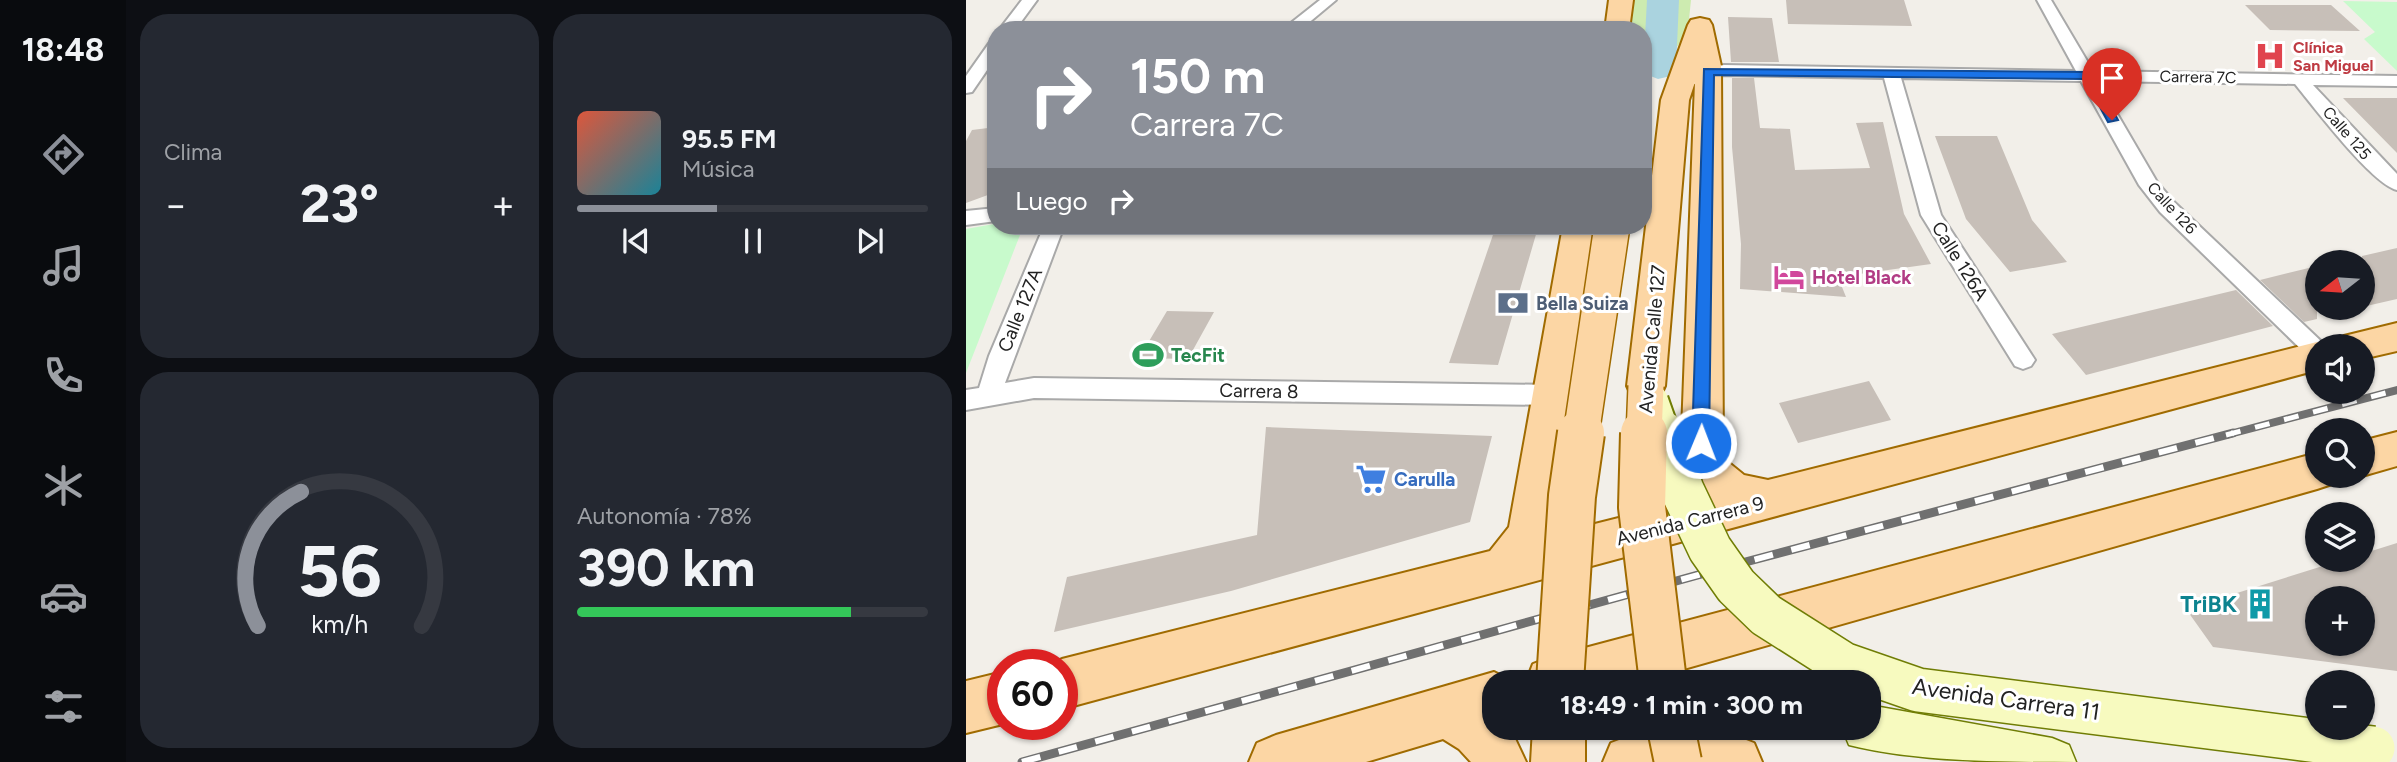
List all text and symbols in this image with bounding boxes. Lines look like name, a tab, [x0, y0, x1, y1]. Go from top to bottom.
text: 18:48	[22, 31, 104, 69]
place label: Clínica San Miguel	[2293, 38, 2374, 75]
hospital icon: Clínica San Miguel	[2253, 39, 2287, 73]
text: 150 m	[1130, 46, 1265, 105]
pin	[2082, 48, 2142, 120]
icon: right	[1015, 49, 1106, 140]
icon: arrive	[2093, 59, 2131, 97]
street label: Carrera 7C	[2159, 67, 2237, 87]
street label: Calle 125	[2319, 103, 2375, 163]
text: Carrera 7C	[1130, 106, 1284, 144]
text: 95.5 FM	[682, 123, 777, 155]
icon: directions	[39, 130, 88, 179]
text: Clima	[164, 138, 222, 166]
text: Música	[682, 155, 755, 183]
text: 23°	[300, 173, 379, 235]
street label: Calle 126	[2143, 178, 2201, 238]
text: −	[164, 182, 188, 228]
text: +	[491, 182, 515, 228]
icon: right	[1102, 182, 1140, 220]
text: Luego	[1015, 185, 1088, 217]
street label: Calle 126A	[1927, 217, 1993, 305]
icon: previous	[617, 222, 655, 260]
icon: pause	[734, 222, 772, 260]
icon: next	[851, 222, 889, 260]
icon: music	[39, 241, 88, 290]
north arrow	[2305, 250, 2375, 320]
map controls	[2305, 250, 2375, 740]
hotel icon: Hotel Black	[1772, 260, 1806, 294]
street label: Avenida Calle 127	[1634, 264, 1670, 414]
street label: Calle 127A	[993, 265, 1047, 355]
place label: Hotel Black	[1812, 266, 1912, 289]
bank icon: Bella Suiza	[1496, 286, 1530, 320]
place label: Bella Suiza	[1536, 292, 1629, 315]
button: sound	[2305, 334, 2375, 404]
sports icon: TecFit	[1131, 338, 1165, 372]
place label: TecFit	[1171, 344, 1225, 367]
icon: phone	[39, 351, 88, 400]
street label: Carrera 8	[1219, 379, 1299, 403]
position arrow	[1664, 406, 1738, 480]
button: search	[2305, 418, 2375, 488]
icon: climate	[39, 461, 88, 510]
supermarket icon: Carulla	[1354, 462, 1388, 496]
place label: Carulla	[1394, 468, 1455, 491]
street label: Avenida Carrera 9	[1614, 492, 1766, 550]
text: Autonomía · 78%	[577, 502, 752, 530]
button: layers	[2305, 502, 2375, 572]
text: 56	[297, 527, 382, 614]
text: 390 km	[577, 537, 755, 599]
icon: car	[39, 572, 88, 621]
button: +	[2305, 586, 2375, 656]
building icon: TriBK	[2243, 587, 2277, 621]
place label: TriBK	[2180, 590, 2238, 618]
text: km/h	[311, 609, 368, 639]
speed limit sign: 60	[987, 649, 1078, 740]
button: −	[2305, 670, 2375, 740]
street label: Avenida Carrera 11	[1910, 672, 2102, 726]
icon: filters	[39, 682, 88, 731]
text: 18:49 · 1 min · 300 m	[1560, 689, 1803, 721]

